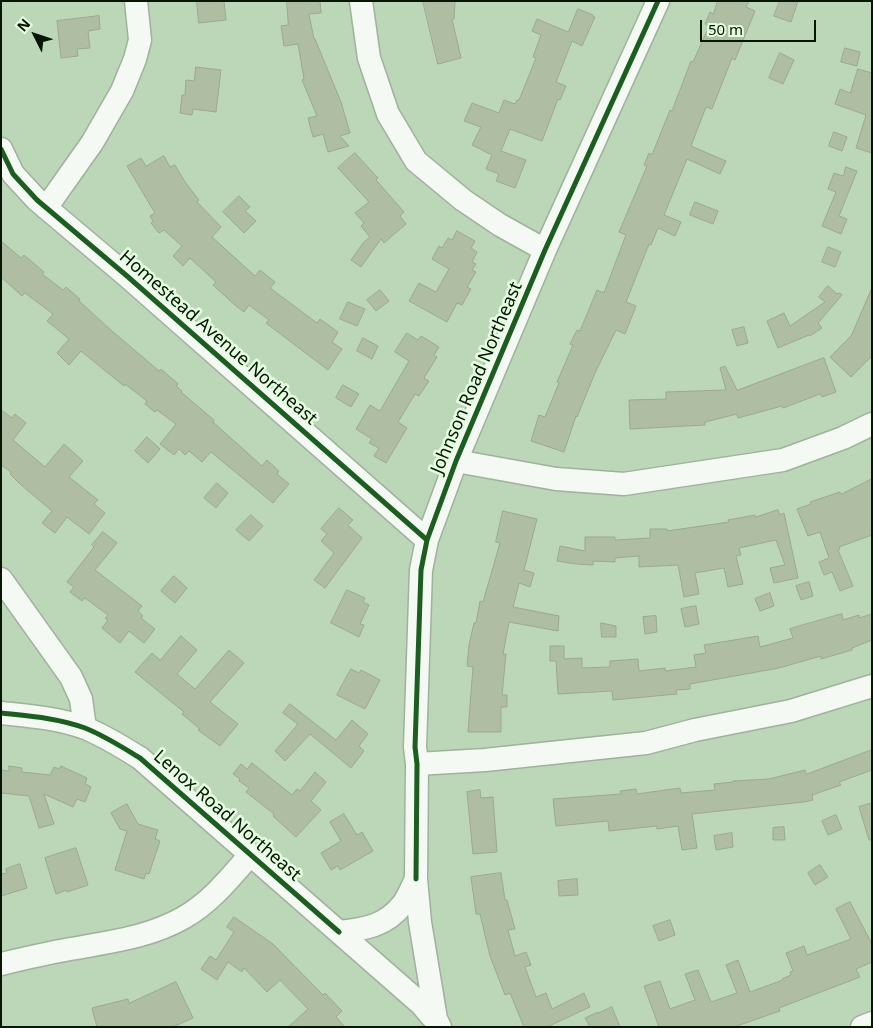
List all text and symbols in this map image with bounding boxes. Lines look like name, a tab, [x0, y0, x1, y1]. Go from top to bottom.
north arrow	[10, 10, 60, 60]
scale bar	[703, 10, 819, 42]
text: N	[12, 14, 34, 35]
text: 50 m	[708, 19, 743, 39]
street label: Homestead Avenue Northeast	[115, 246, 321, 430]
street label: Johnson Road Northeast	[427, 279, 527, 477]
street label: Lenox Road Northeast	[149, 746, 305, 886]

